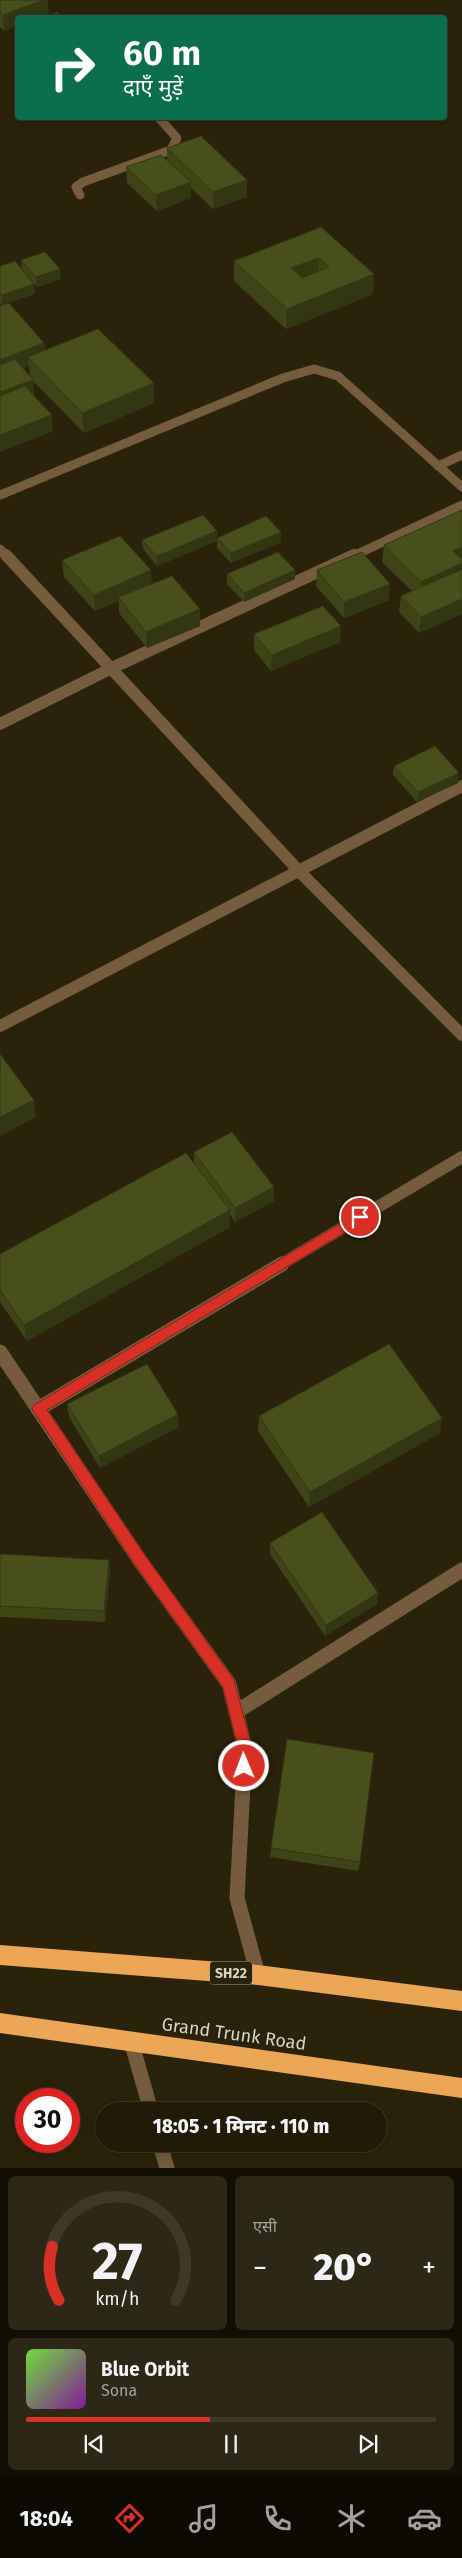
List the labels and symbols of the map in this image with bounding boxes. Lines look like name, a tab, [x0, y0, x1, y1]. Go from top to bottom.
pin	[339, 1196, 381, 1238]
position arrow	[217, 1739, 269, 1791]
road number: SH22	[210, 1962, 252, 1985]
street label: Grand Trunk Road	[160, 2013, 308, 2055]
speed limit sign: 30	[15, 2088, 80, 2153]

